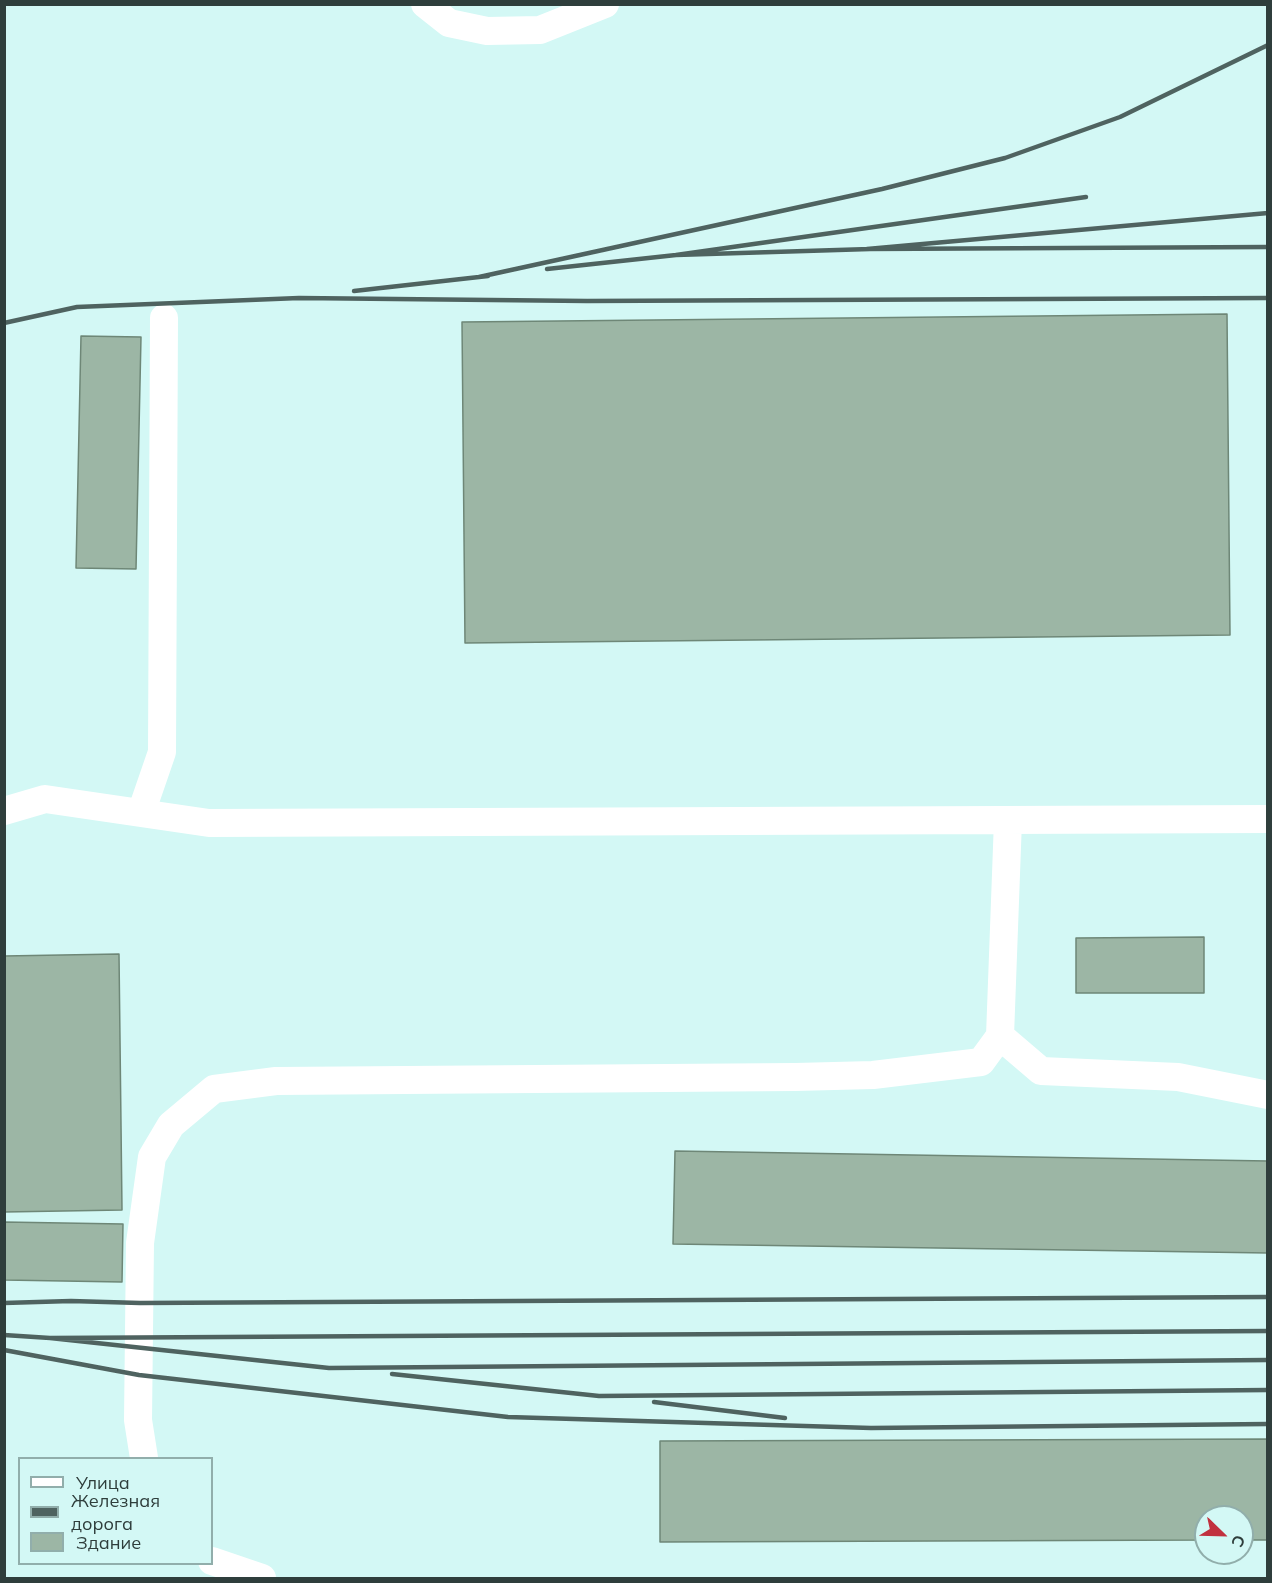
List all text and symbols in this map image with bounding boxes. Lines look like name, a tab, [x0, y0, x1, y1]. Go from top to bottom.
legend	[18, 1457, 213, 1565]
text: Улица	[76, 1471, 130, 1494]
text: Железная дорога	[71, 1489, 160, 1535]
north arrow	[1194, 1505, 1254, 1565]
text: Здание	[76, 1531, 141, 1554]
text: С	[1227, 1532, 1250, 1550]

